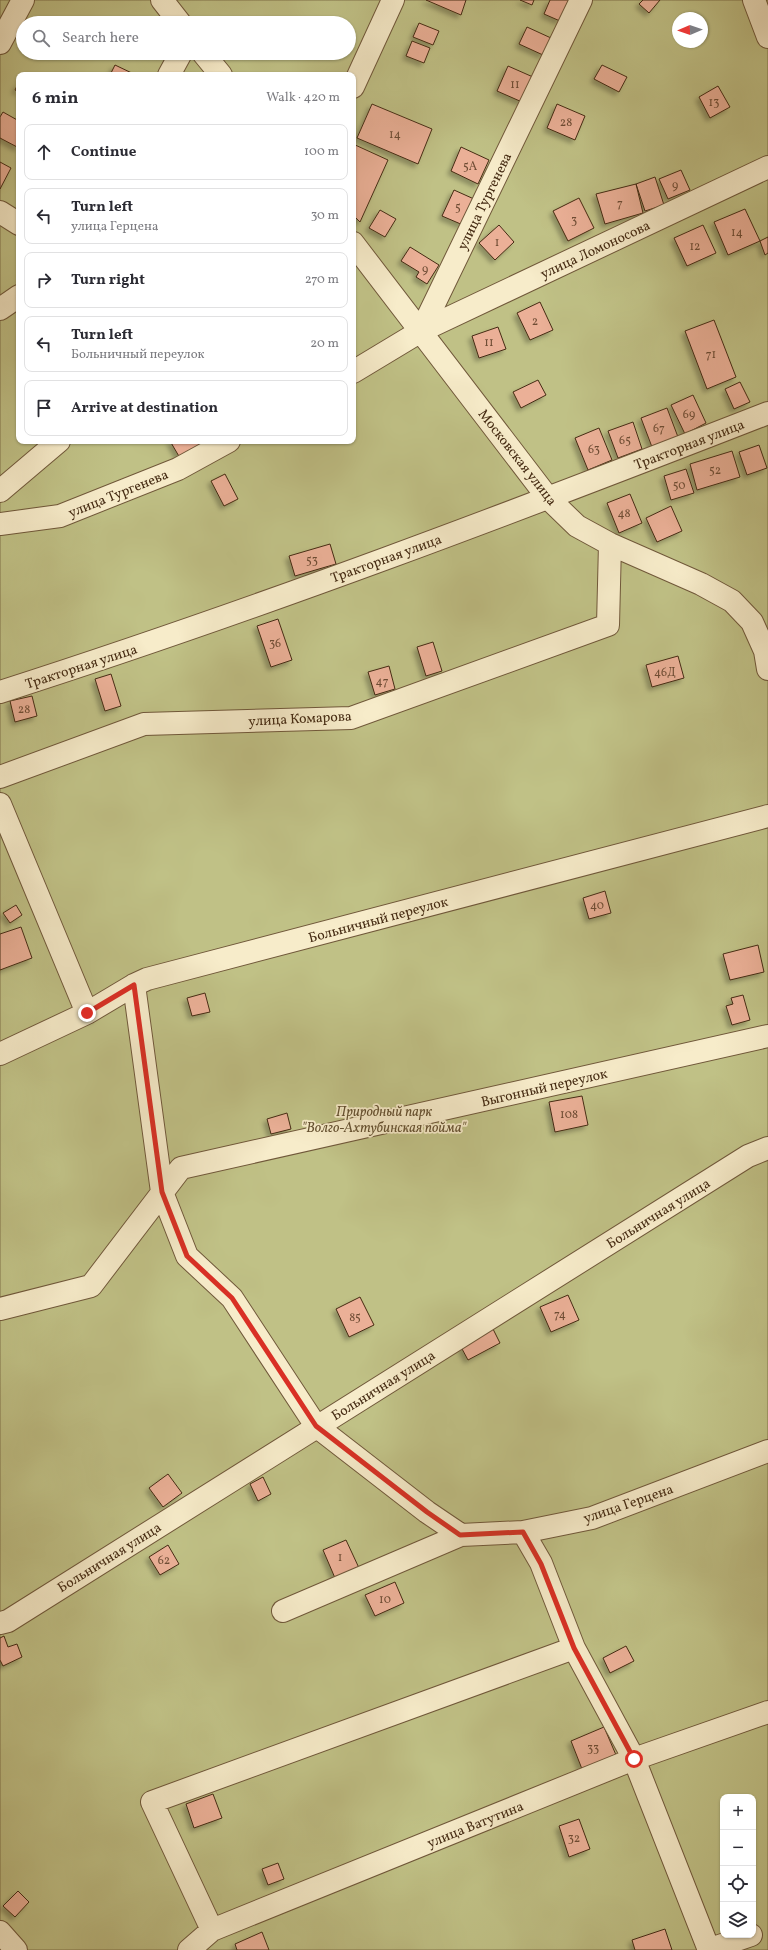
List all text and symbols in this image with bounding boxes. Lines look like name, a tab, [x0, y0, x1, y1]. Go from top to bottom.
north arrow	[672, 12, 708, 48]
search box	[16, 16, 356, 60]
icon: search	[30, 27, 52, 49]
text: Search here	[62, 28, 139, 49]
house number: 11	[510, 77, 520, 93]
text: 6 min	[32, 87, 78, 110]
text: Walk · 420 m	[266, 89, 340, 107]
house number: 13	[709, 95, 719, 111]
house number: 28	[560, 115, 572, 131]
house number: 14	[389, 127, 401, 143]
icon: ahead	[33, 141, 55, 163]
text: Continue	[71, 142, 136, 163]
text: 100 m	[304, 143, 339, 161]
street label: улица Тургенева	[454, 150, 517, 254]
house number: 5А	[463, 159, 478, 175]
house number: 9	[672, 178, 678, 194]
house number: 7	[617, 196, 623, 212]
text: Turn left	[71, 197, 133, 218]
house number: 5	[455, 200, 461, 216]
icon: left	[33, 205, 55, 227]
text: 30 m	[311, 207, 339, 225]
house number: 3	[571, 213, 577, 229]
street label: улица Ломоносова	[538, 217, 654, 284]
text: улица Герцена	[71, 218, 158, 236]
house number: 14	[731, 225, 743, 241]
house number: 1	[495, 235, 499, 251]
house number: 12	[689, 239, 701, 255]
house number: 9	[422, 262, 428, 278]
icon: right	[33, 269, 55, 291]
text: Turn right	[71, 270, 145, 291]
text: 270 m	[305, 271, 339, 289]
house number: 2	[532, 314, 538, 330]
text: Turn left	[71, 325, 133, 346]
icon: left	[33, 333, 55, 355]
text: 20 m	[310, 335, 339, 353]
house number: 11	[484, 335, 494, 351]
text: Больничный переулок	[71, 346, 205, 364]
house number: 71	[706, 347, 716, 363]
icon: arrive	[33, 397, 55, 419]
text: Arrive at destination	[71, 398, 218, 419]
street label: Московская улица	[473, 406, 561, 510]
house number: 69	[683, 407, 695, 423]
street label: Тракторная улица	[632, 416, 747, 475]
house number: 67	[653, 421, 665, 437]
house number: 65	[619, 433, 631, 449]
house number: 63	[588, 442, 600, 458]
house number: 52	[709, 463, 721, 479]
street label: улица Тургенева	[66, 466, 171, 523]
house number: 50	[673, 478, 685, 494]
house number: 48	[617, 506, 631, 522]
street label: Тракторная улица	[328, 531, 445, 588]
house number: 53	[306, 553, 318, 569]
house number: 36	[269, 636, 281, 652]
street label: Тракторная улица	[23, 640, 140, 694]
house number: 46Д	[654, 665, 676, 681]
house number: 47	[376, 674, 389, 690]
house number: 28	[18, 702, 30, 718]
street label: улица Комарова	[248, 707, 352, 732]
street label: Больничный переулок	[306, 893, 451, 948]
house number: 40	[590, 898, 604, 914]
route end	[78, 1004, 96, 1022]
street label: Выгонный переулок	[479, 1065, 610, 1112]
park label: Природный парк "Волго-Ахтубинская пойма"	[302, 1103, 468, 1138]
house number: 108	[560, 1107, 578, 1123]
street label: Больничная улица	[603, 1175, 714, 1254]
house number: 74	[554, 1307, 566, 1323]
house number: 85	[349, 1310, 361, 1326]
street label: Больничная улица	[328, 1347, 439, 1426]
street label: улица Герцена	[581, 1480, 676, 1529]
street label: Больничная улица	[54, 1519, 165, 1598]
house number: 1	[338, 1550, 342, 1566]
house number: 62	[158, 1553, 170, 1569]
house number: 10	[379, 1592, 391, 1608]
house number: 33	[587, 1741, 599, 1757]
route start	[625, 1750, 643, 1768]
map controls	[720, 1794, 756, 1938]
button: +	[720, 1794, 756, 1830]
street label: улица Ватутина	[424, 1797, 527, 1853]
button: −	[720, 1830, 756, 1866]
house number: 32	[568, 1831, 580, 1847]
button: locate	[720, 1866, 756, 1902]
button: layers	[720, 1902, 756, 1938]

